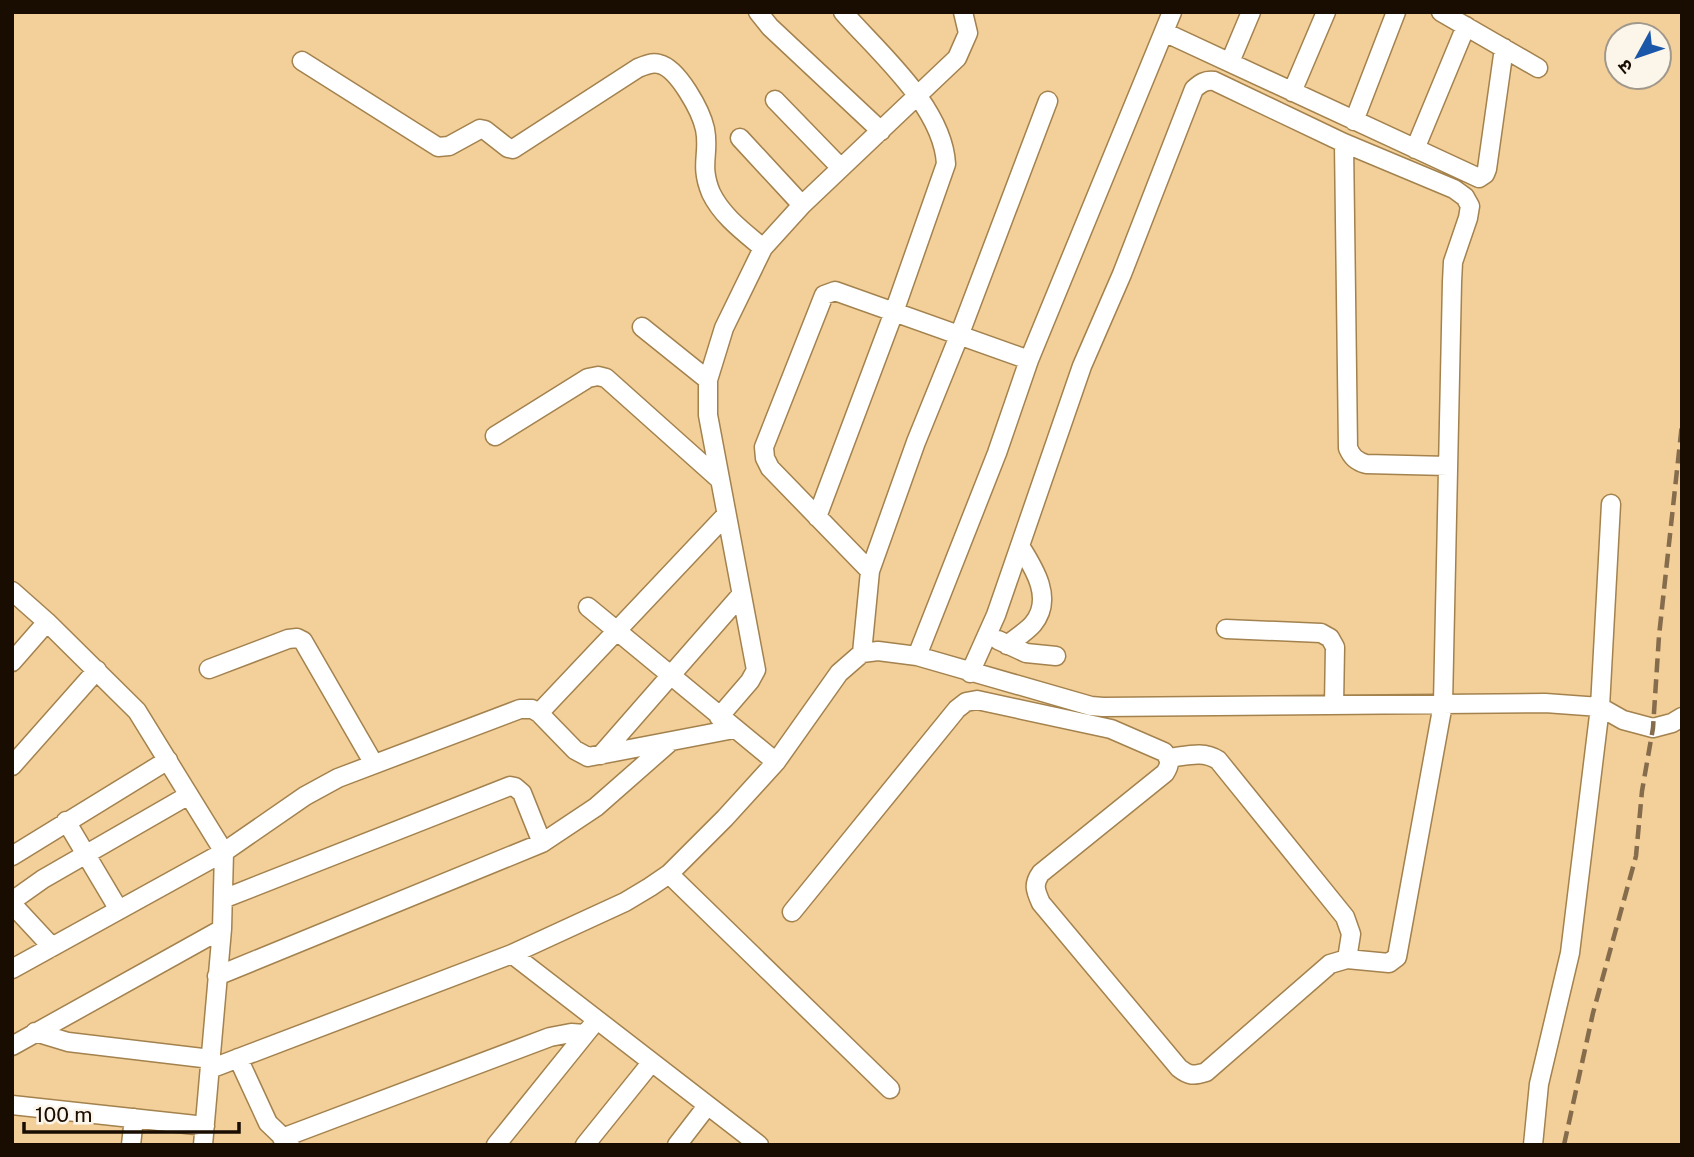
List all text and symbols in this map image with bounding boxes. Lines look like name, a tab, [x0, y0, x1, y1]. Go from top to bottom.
north arrow	[1603, 21, 1673, 91]
text: उ	[1612, 55, 1637, 78]
scale bar	[24, 1090, 240, 1134]
text: 100 m	[35, 1102, 92, 1127]

